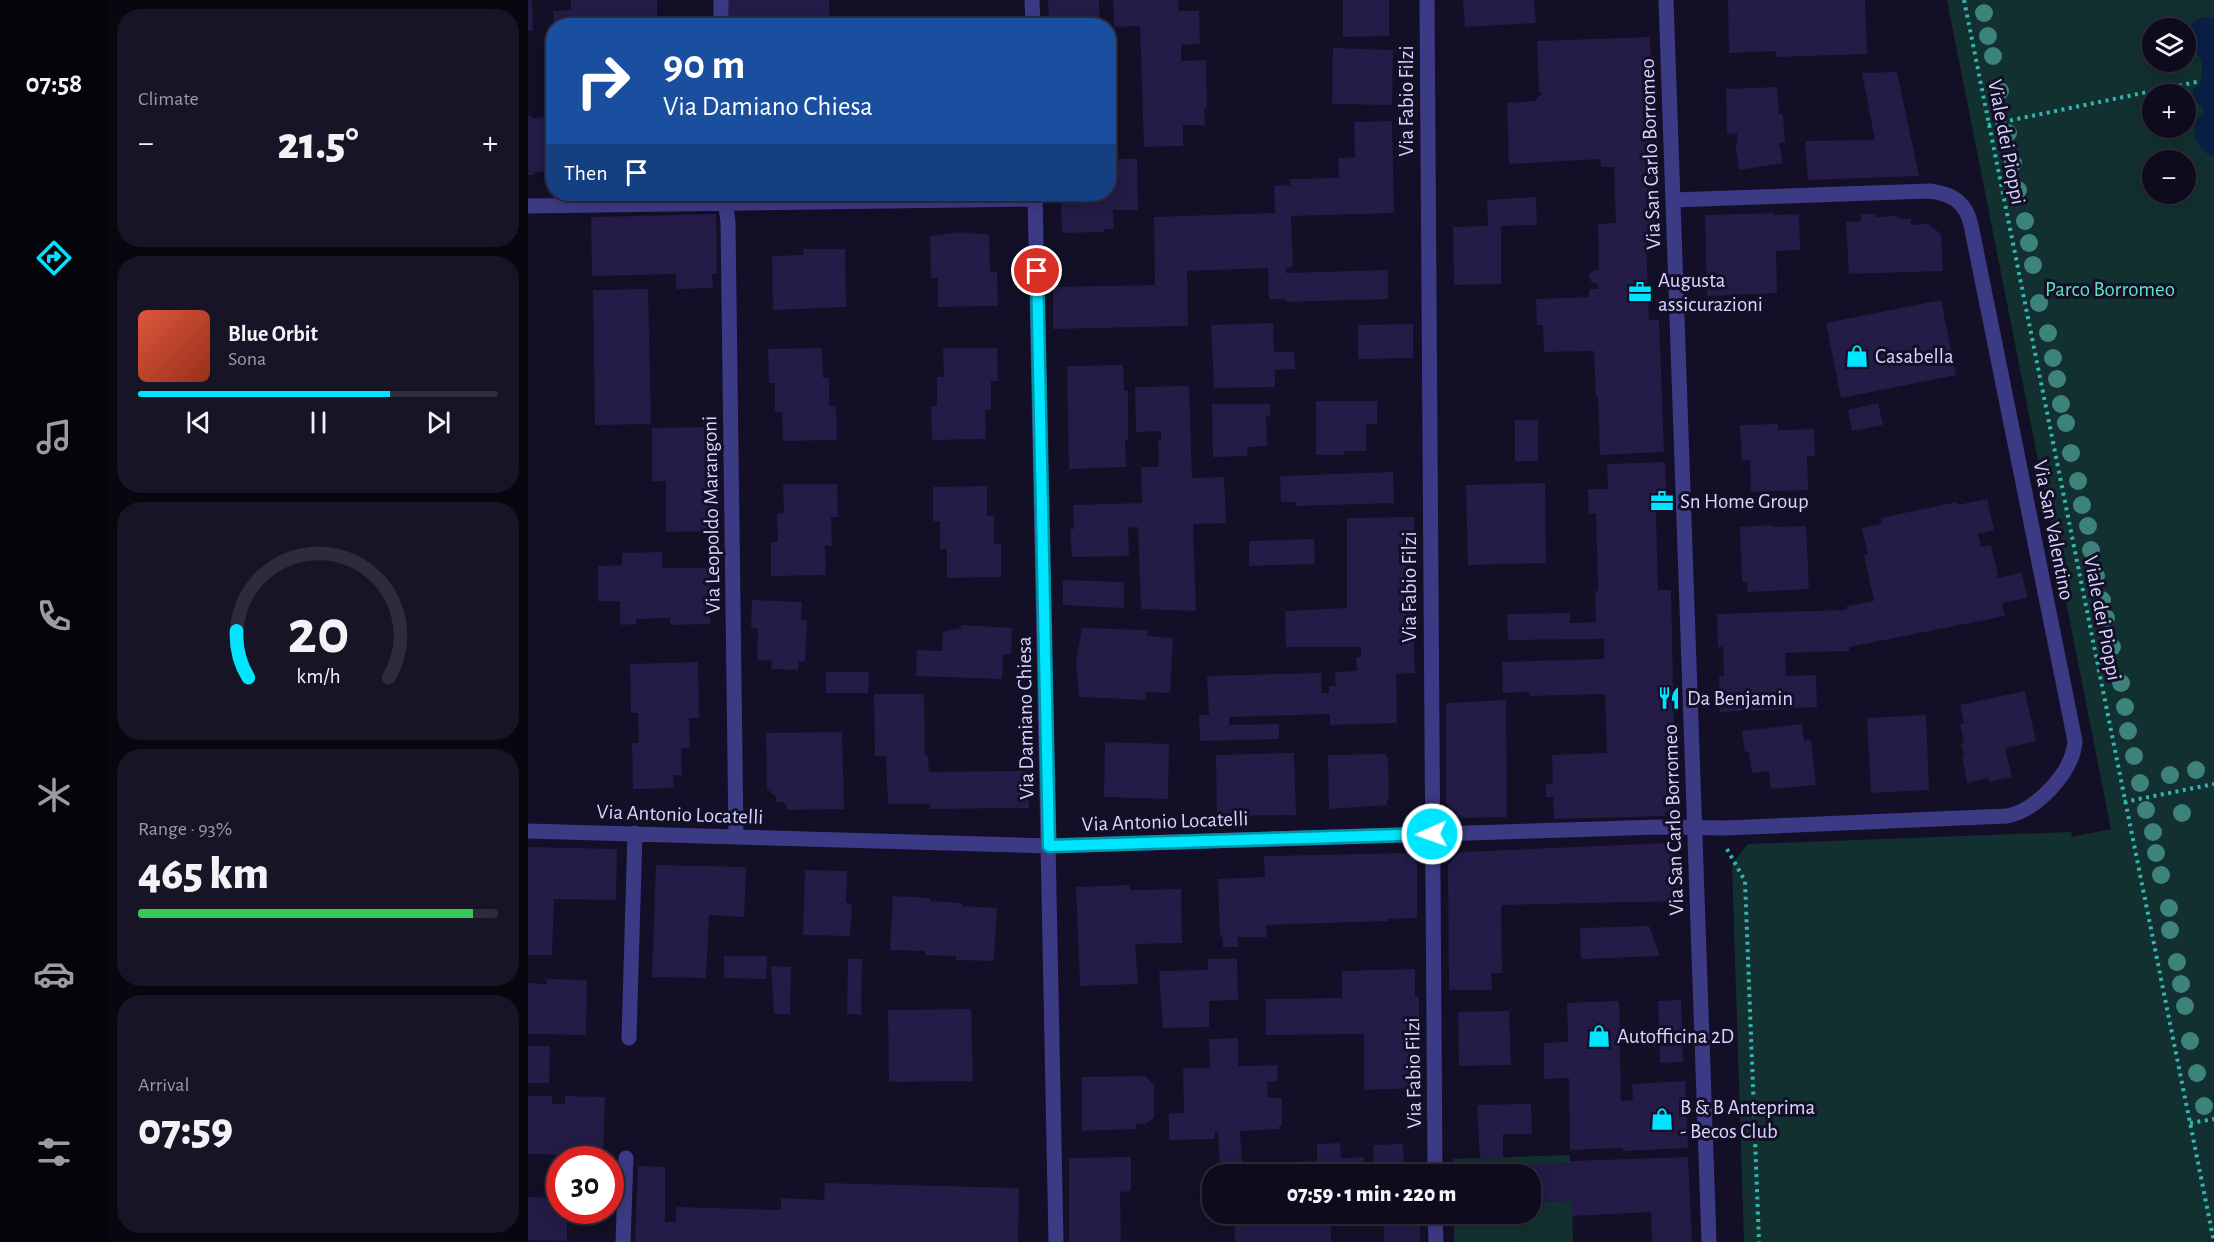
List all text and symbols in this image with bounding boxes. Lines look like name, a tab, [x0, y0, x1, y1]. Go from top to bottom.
map controls	[2142, 18, 2196, 204]
button: layers	[2142, 18, 2196, 72]
icon: right	[564, 42, 642, 120]
text: 90 m	[663, 44, 745, 86]
street label: Via Fabio Filzi	[1396, 45, 1417, 157]
street label: Via San Carlo Borromeo	[1637, 58, 1664, 250]
text: 07:58	[26, 70, 82, 97]
street label: Viale dei Pioppi	[1984, 78, 2029, 206]
button: +	[2142, 84, 2196, 138]
text: Climate	[138, 89, 199, 109]
text: Via Damiano Chiesa	[663, 93, 873, 120]
text: 21.5°	[277, 122, 359, 167]
text: −	[138, 127, 154, 160]
text: +	[482, 127, 498, 160]
button: −	[2142, 150, 2196, 204]
icon: arrive	[620, 156, 653, 189]
text: Then	[564, 162, 608, 184]
icon: directions	[33, 237, 75, 279]
pin	[1011, 245, 1062, 296]
icon: arrive	[1020, 254, 1053, 287]
place label: Augusta assicurazioni	[1658, 270, 1763, 315]
office icon: Augusta assicurazioni	[1627, 279, 1653, 305]
park label: Parco Borromeo	[2045, 279, 2175, 300]
text: Blue Orbit	[228, 323, 318, 345]
shop icon: Casabella	[1844, 343, 1870, 369]
place label: Casabella	[1875, 346, 1954, 367]
text: Sona	[228, 349, 266, 369]
icon: previous	[182, 406, 215, 439]
icon: pause	[302, 406, 335, 439]
icon: next	[422, 406, 455, 439]
icon: music	[33, 416, 75, 458]
street label: Via Leopoldo Marangoni	[699, 416, 724, 614]
street label: Via San Valentino	[2030, 458, 2077, 602]
office icon: Sn Home Group	[1649, 488, 1675, 514]
place label: Sn Home Group	[1680, 491, 1809, 512]
street label: Via Fabio Filzi	[1399, 531, 1420, 643]
street label: Viale dei Pioppi	[2080, 554, 2125, 682]
icon: phone	[33, 595, 75, 637]
text: 20	[287, 602, 349, 664]
street label: Via Damiano Chiesa	[1014, 636, 1037, 800]
text: km/h	[296, 666, 340, 687]
restaurant icon: Da Benjamin	[1656, 685, 1682, 711]
place label: Da Benjamin	[1687, 688, 1793, 709]
street label: Via San Carlo Borromeo	[1660, 724, 1687, 916]
icon: climate	[33, 774, 75, 816]
street label: Via Antonio Locatelli	[596, 801, 764, 828]
position arrow	[1400, 802, 1464, 866]
street label: Via Antonio Locatelli	[1081, 808, 1249, 835]
text: Range · 93%	[138, 819, 232, 839]
text: 465 km	[138, 852, 269, 897]
icon: car	[33, 953, 75, 995]
street label: Via Fabio Filzi	[1402, 1017, 1425, 1129]
shop icon: Autofficina 2D	[1586, 1023, 1612, 1049]
place label: Autofficina 2D	[1617, 1026, 1734, 1047]
text: Arrival	[138, 1075, 189, 1095]
place label: B & B Anteprima - Becos Club	[1680, 1097, 1816, 1142]
shop icon: B & B Anteprima - Becos Club	[1649, 1106, 1675, 1132]
text: 07:59	[138, 1108, 233, 1153]
icon: filters	[33, 1131, 75, 1173]
speed limit sign: 30	[546, 1146, 624, 1224]
text: 07:59 · 1 min · 220 m	[1287, 1183, 1456, 1205]

